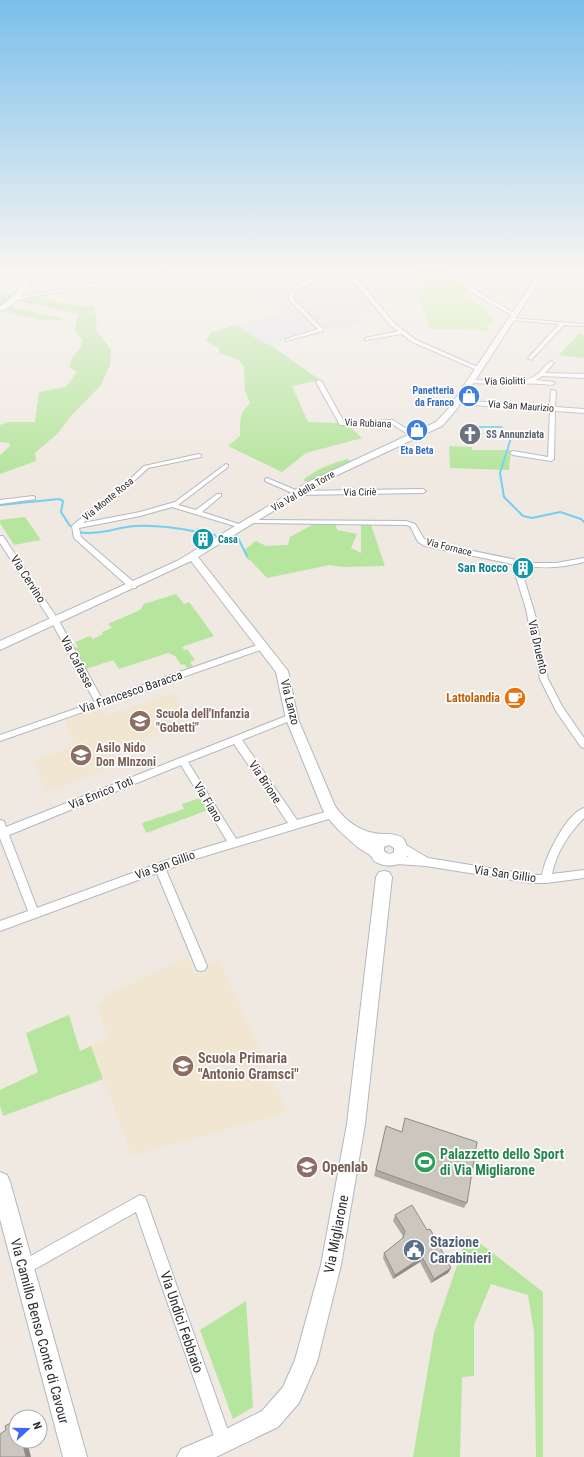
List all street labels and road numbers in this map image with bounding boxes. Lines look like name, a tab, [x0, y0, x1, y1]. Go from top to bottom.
street label: Via Giolitti	[484, 375, 526, 387]
street label: Via San Maurizio	[488, 398, 554, 414]
street label: Via Rubiana	[344, 417, 392, 429]
street label: Via Val della Torre	[269, 468, 337, 514]
street label: Via Monte Rosa	[80, 475, 136, 523]
street label: Via Ciriè	[343, 486, 377, 498]
street label: Via Fornace	[425, 536, 473, 558]
street label: Via Cervino	[7, 553, 49, 605]
street label: Via Druento	[525, 619, 551, 675]
street label: Via Cafasse	[58, 634, 97, 691]
street label: Via Francesco Baracca	[78, 668, 184, 716]
street label: Via Lanzo	[278, 678, 302, 726]
street label: Via Brione	[246, 758, 285, 806]
street label: Via Enrico Toti	[67, 774, 135, 812]
street label: Via Fiano	[191, 779, 225, 825]
street label: Via San Gillio	[133, 848, 197, 882]
street label: Via San Gillio	[473, 863, 537, 885]
street label: Via Migliarone	[321, 1193, 352, 1274]
street label: Via Camillo Benso Conte di Cavour	[8, 1237, 72, 1425]
street label: Via Undici Febbraio	[157, 1269, 207, 1375]

